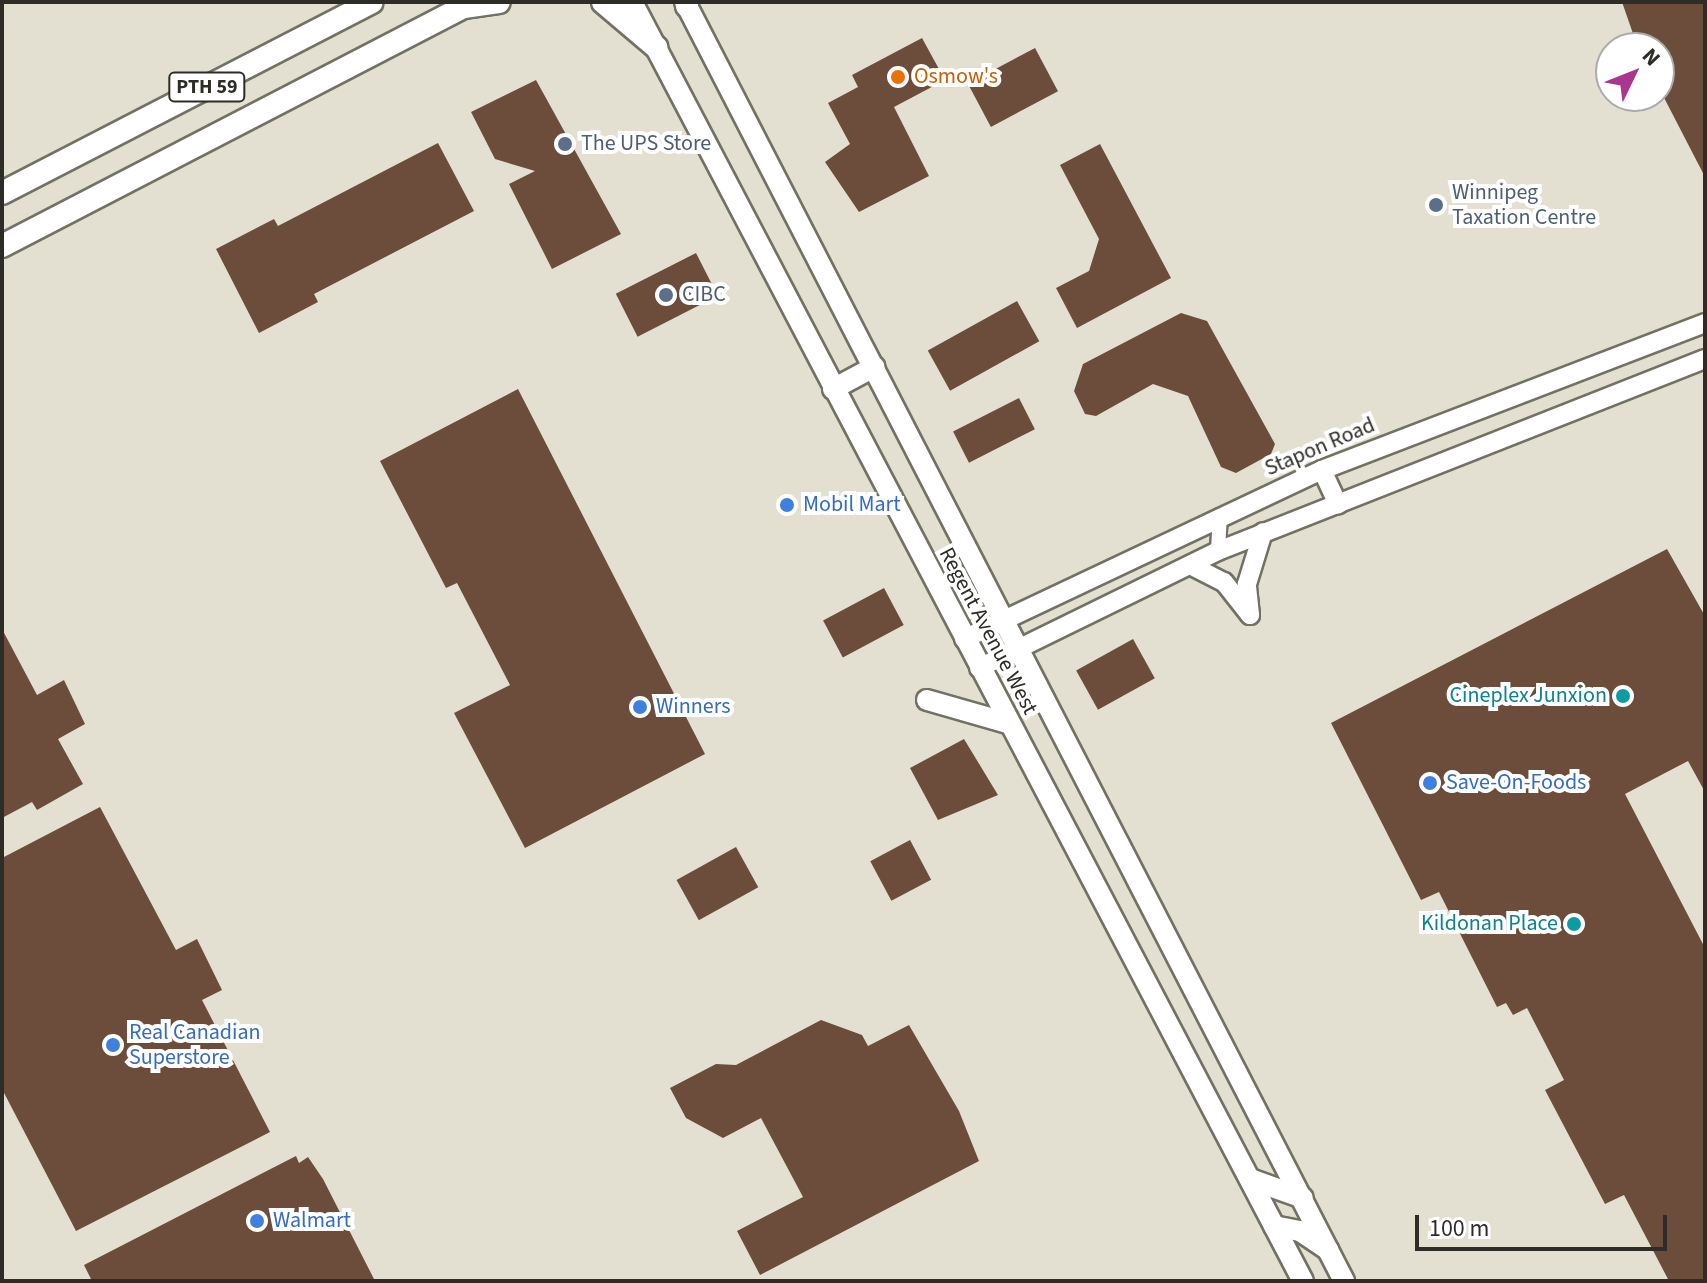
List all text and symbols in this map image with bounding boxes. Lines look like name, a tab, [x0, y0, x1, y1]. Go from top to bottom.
north arrow	[1595, 32, 1675, 112]
text: N	[1634, 41, 1668, 73]
place label: Osmow's	[914, 64, 998, 90]
marker: Osmow's	[889, 68, 907, 86]
road number: PTH 59	[167, 71, 247, 103]
place label: The UPS Store	[581, 131, 711, 157]
marker: The UPS Store	[556, 135, 574, 153]
place label: Winnipeg Taxation Centre	[1452, 179, 1596, 230]
marker: Winnipeg Taxation Centre	[1427, 196, 1445, 214]
place label: CIBC	[682, 282, 726, 308]
marker: CIBC	[657, 286, 675, 304]
street label: Stapon Road	[1261, 412, 1379, 482]
place label: Mobil Mart	[803, 492, 901, 518]
marker: Mobil Mart	[778, 496, 796, 514]
street label: Regent Avenue West	[933, 543, 1043, 719]
place label: Cineplex Junxion	[1450, 683, 1607, 709]
marker: Cineplex Junxion	[1614, 687, 1632, 705]
place label: Winners	[656, 694, 730, 720]
marker: Winners	[631, 698, 649, 716]
place label: Save-On-Foods	[1446, 770, 1586, 796]
marker: Save-On-Foods	[1421, 774, 1439, 792]
place label: Kildonan Place	[1421, 911, 1558, 937]
marker: Kildonan Place	[1565, 915, 1583, 933]
place label: Real Canadian Superstore	[129, 1019, 261, 1070]
marker: Real Canadian Superstore	[104, 1036, 122, 1054]
scale bar	[1419, 1199, 1671, 1249]
place label: Walmart	[273, 1208, 351, 1234]
text: 100 m	[1429, 1211, 1489, 1246]
marker: Walmart	[248, 1212, 266, 1230]

